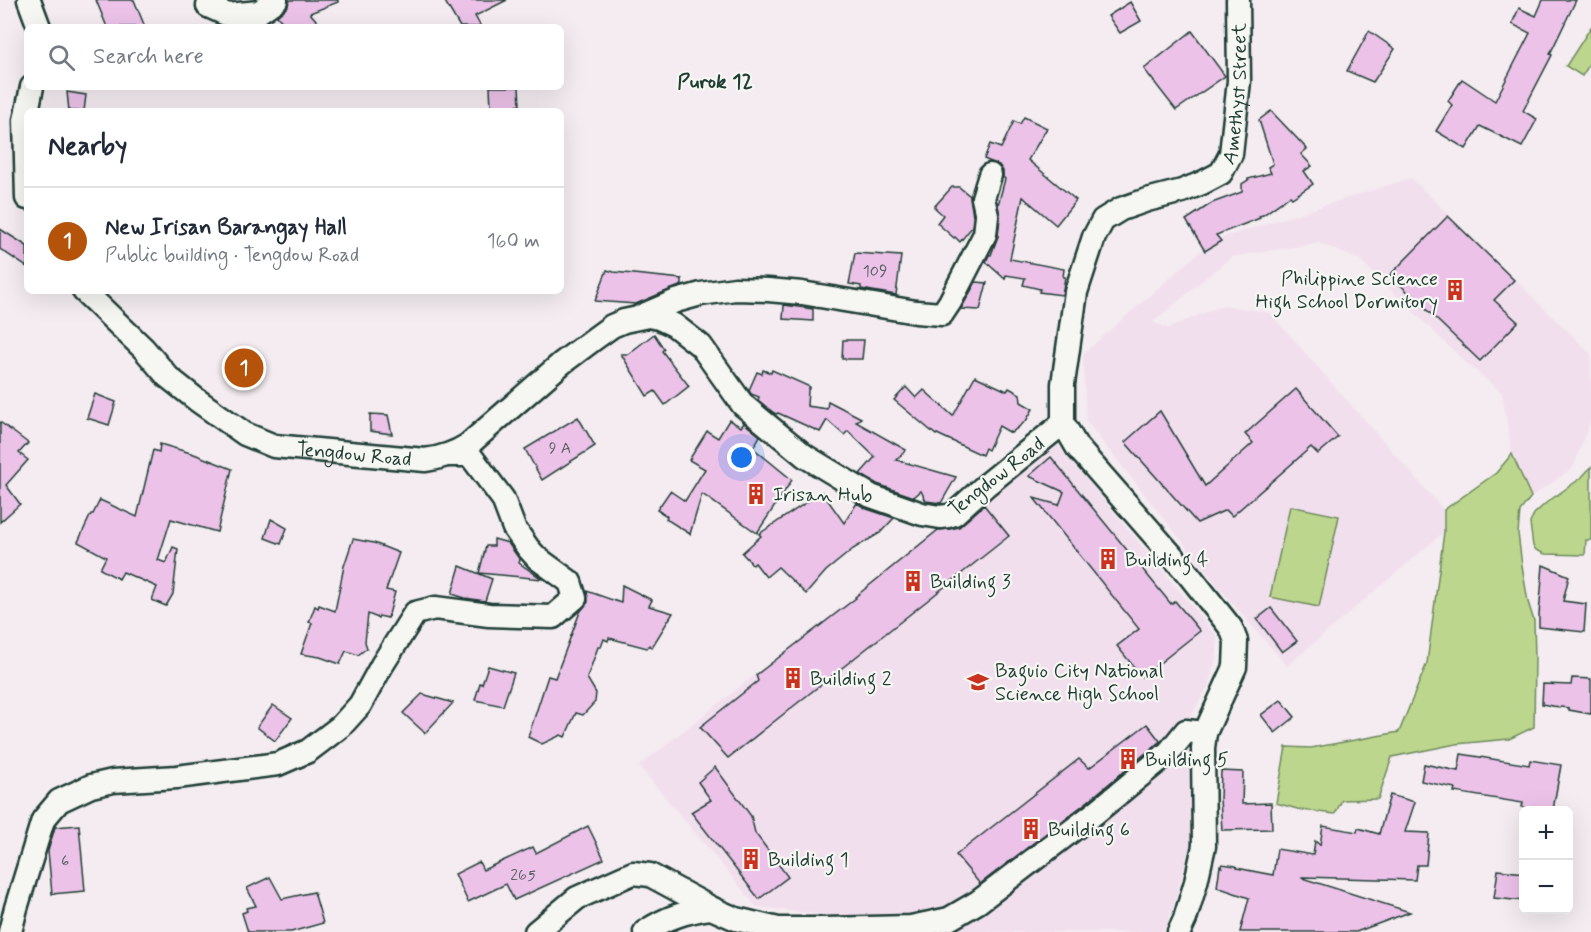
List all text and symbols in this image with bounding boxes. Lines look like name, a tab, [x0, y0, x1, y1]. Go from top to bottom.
street label: Amethyst Street	[1216, 23, 1254, 169]
search box	[24, 24, 564, 90]
icon: search	[45, 41, 78, 74]
text: Search here	[93, 43, 204, 71]
district label: Purok 12	[677, 68, 753, 96]
text: Nearby	[48, 130, 127, 164]
text: New Irisan Barangay Hall	[105, 214, 347, 242]
text: 1	[63, 228, 72, 255]
text: 160 m	[487, 228, 540, 255]
text: Public building · Tengdow Road	[105, 242, 359, 269]
house number: 109	[863, 261, 887, 282]
place label: Philippine Science High School Dormitory	[1255, 266, 1438, 318]
building icon: Philippine Science High School Dormitory	[1443, 278, 1467, 302]
pin: 1	[224, 346, 264, 391]
street label: Tengdow Road	[943, 431, 1051, 524]
street label: Tengdow Road	[295, 436, 413, 474]
house number: 9 A	[549, 438, 571, 459]
your location	[727, 443, 756, 472]
building icon: Irisan Hub	[744, 482, 768, 506]
place label: Irisan Hub	[773, 482, 872, 509]
building icon: Building 4	[1096, 547, 1120, 571]
place label: Building 4	[1125, 547, 1209, 576]
building icon: Building 3	[901, 569, 925, 593]
place label: Building 3	[930, 569, 1011, 598]
place label: Baguio City National Science High School	[995, 658, 1164, 709]
building icon: Building 2	[781, 666, 805, 690]
place label: Building 2	[810, 666, 892, 695]
school or university icon: Baguio City National Science High School	[966, 670, 990, 694]
building icon: Building 5	[1116, 747, 1140, 771]
place label: Building 5	[1145, 747, 1229, 776]
map controls	[1519, 806, 1573, 914]
button: +	[1519, 806, 1573, 860]
building icon: Building 6	[1019, 817, 1043, 841]
place label: Building 6	[1048, 817, 1130, 846]
building icon: Building 1	[739, 847, 763, 871]
place label: Building 1	[768, 847, 849, 876]
house number: 6	[61, 851, 69, 872]
button: −	[1519, 860, 1573, 914]
house number: 265	[510, 865, 536, 886]

